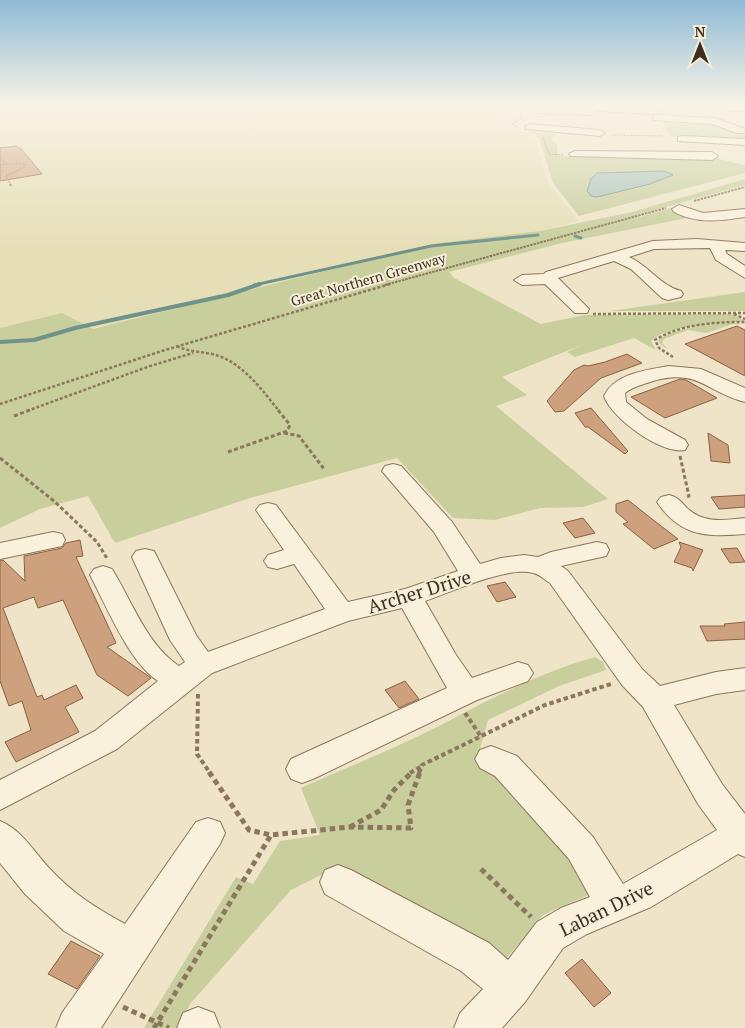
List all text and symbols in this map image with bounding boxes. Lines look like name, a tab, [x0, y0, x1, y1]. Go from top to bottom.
north arrow	[675, 20, 725, 70]
text: N	[695, 22, 706, 41]
street label: Great Northern Greenway	[288, 248, 449, 310]
street label: Archer Drive	[364, 563, 474, 619]
street label: Laban Drive	[555, 875, 657, 941]

